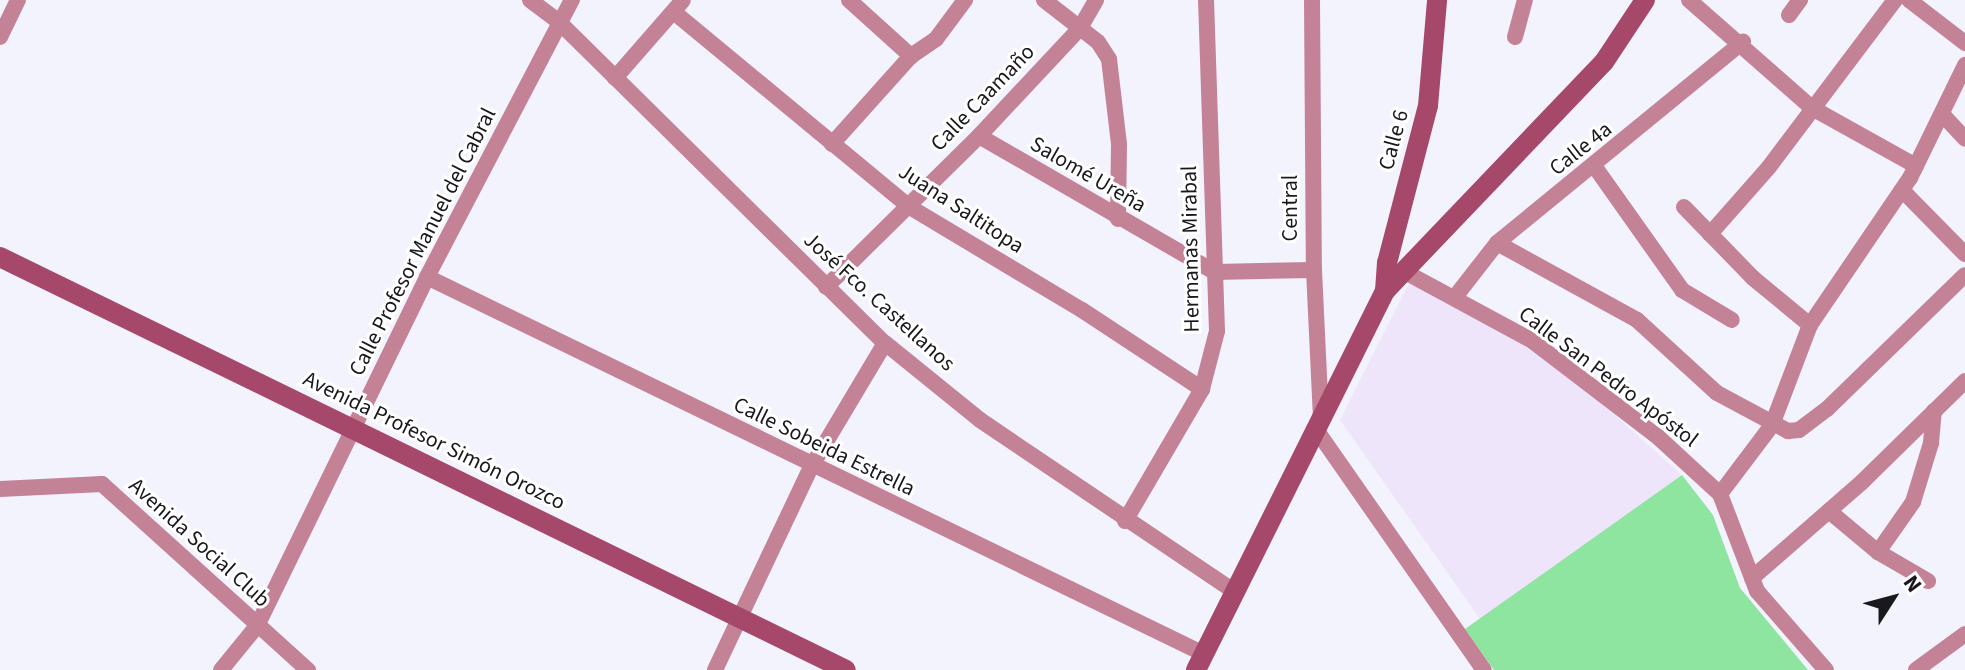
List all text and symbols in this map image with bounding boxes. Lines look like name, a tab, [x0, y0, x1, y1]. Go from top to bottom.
street label: Calle Caamaño	[926, 39, 1040, 157]
street label: Calle Profesor Manuel del Cabral	[344, 104, 502, 380]
street label: Calle 6	[1373, 107, 1415, 173]
street label: Calle 4a	[1544, 116, 1618, 182]
street label: Salomé Ureña	[1025, 131, 1151, 219]
street label: Juana Saltitopa	[893, 159, 1029, 259]
street label: Hermanas Mirabal	[1176, 165, 1206, 333]
street label: Central	[1278, 175, 1304, 241]
street label: José Fco. Castellanos	[798, 227, 960, 377]
street label: Calle San Pedro Apóstol	[1513, 301, 1703, 453]
street label: Avenida Profesor Simón Orozco	[299, 366, 569, 516]
street label: Calle Sobeida Estrella	[729, 392, 919, 502]
street label: Avenida Social Club	[123, 473, 275, 613]
north arrow	[1853, 558, 1933, 638]
text: N	[1895, 569, 1930, 599]

